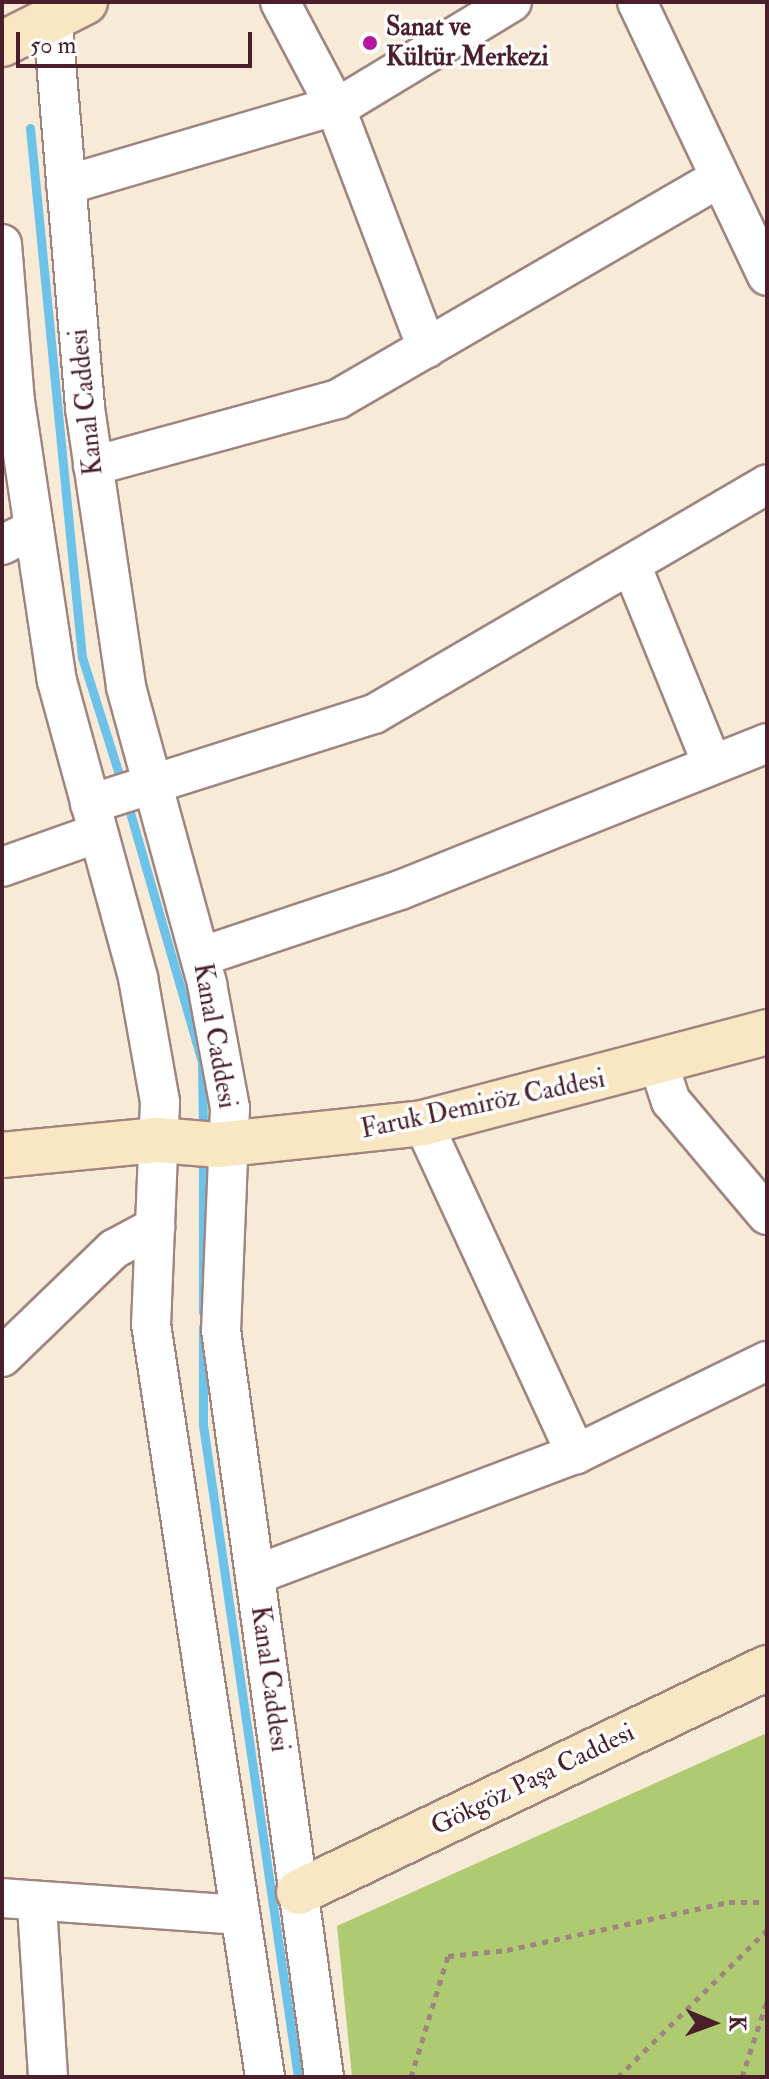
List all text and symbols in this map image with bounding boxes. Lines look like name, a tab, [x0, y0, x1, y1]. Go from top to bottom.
place label: Sanat ve Kültür Merkezi	[386, 12, 548, 74]
scale bar	[20, 16, 256, 66]
text: 50 m	[30, 30, 76, 61]
marker: Sanat ve Kültür Merkezi	[361, 34, 379, 52]
street label: Kanal Caddesi	[64, 327, 110, 477]
street label: Kanal Caddesi	[186, 961, 242, 1111]
street label: Faruk Demiröz Caddesi	[358, 1064, 608, 1146]
street label: Kanal Caddesi	[243, 1604, 295, 1754]
street label: Gökgöz Paşa Caddesi	[426, 1717, 640, 1843]
north arrow	[673, 1983, 753, 2063]
text: K	[723, 2015, 751, 2031]

